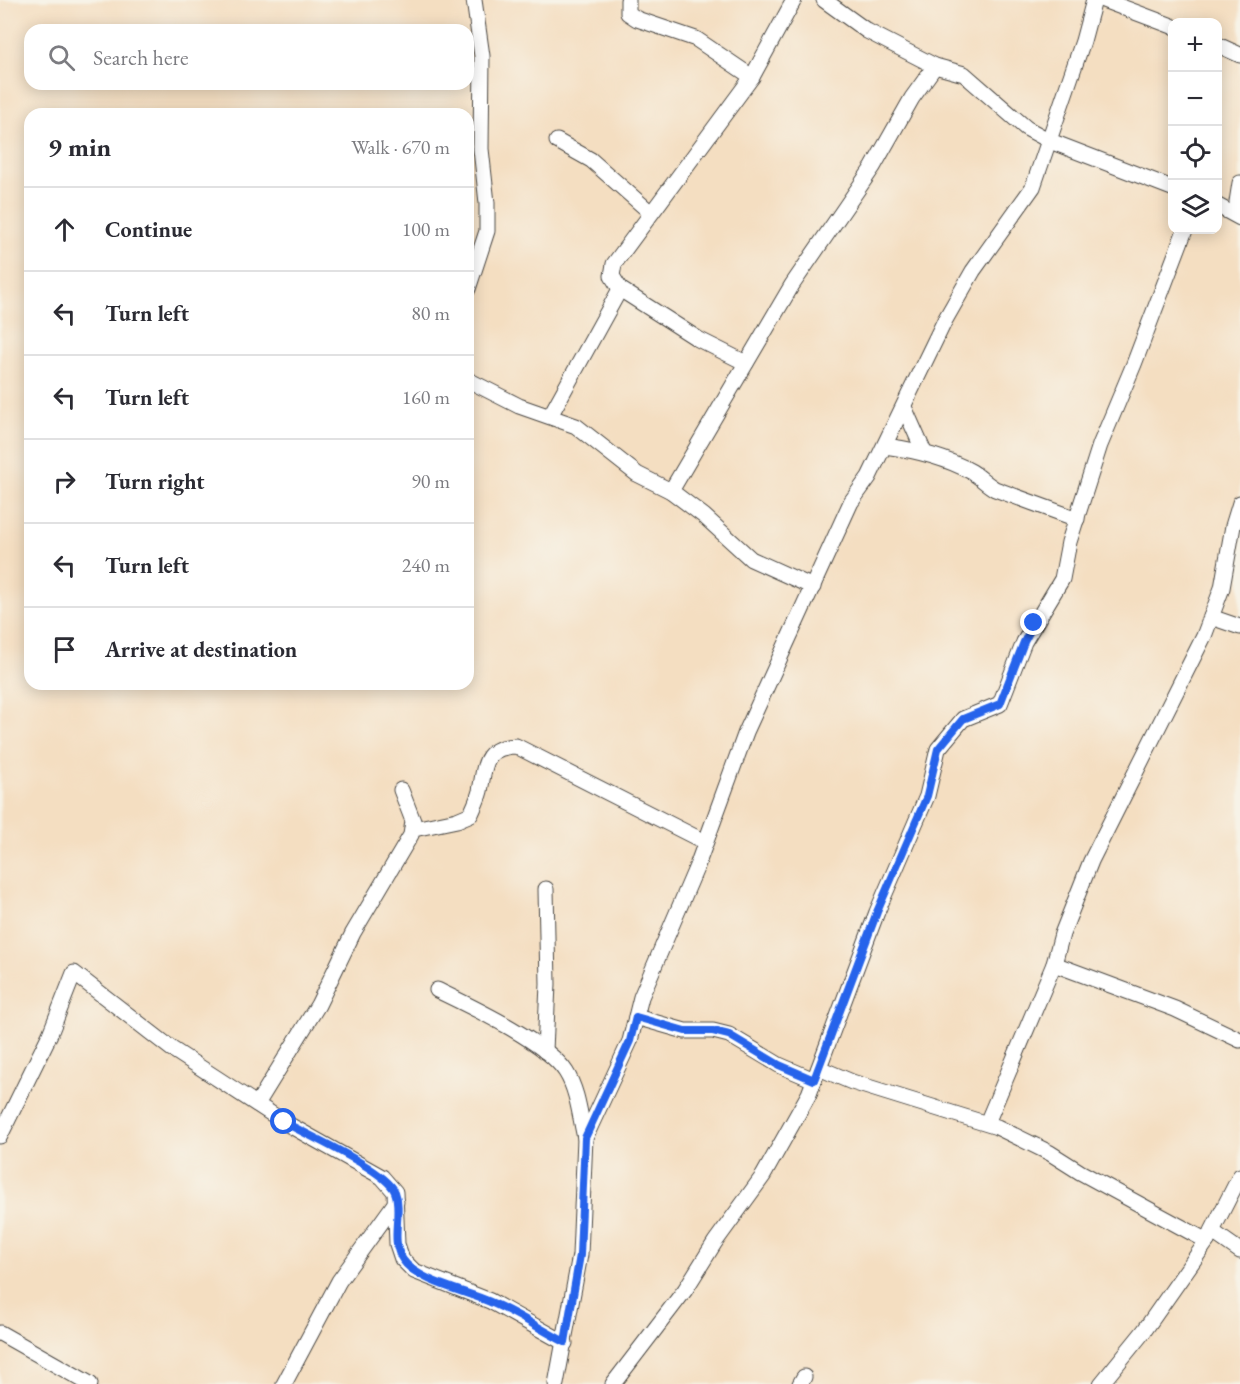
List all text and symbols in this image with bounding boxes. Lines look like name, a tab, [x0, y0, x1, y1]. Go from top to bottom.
map controls	[1168, 18, 1222, 234]
button: +	[1168, 18, 1222, 72]
search box	[24, 24, 474, 90]
icon: search	[45, 41, 78, 74]
text: Search here	[93, 43, 188, 72]
button: −	[1168, 72, 1222, 126]
button: locate	[1168, 126, 1222, 180]
text: 9 min	[48, 130, 111, 164]
text: Walk · 670 m	[351, 134, 450, 160]
button: layers	[1168, 180, 1222, 234]
icon: ahead	[48, 213, 81, 246]
text: Continue	[105, 215, 192, 244]
text: 100 m	[402, 216, 450, 242]
icon: left	[48, 297, 81, 330]
text: Turn left	[105, 299, 189, 328]
text: 80 m	[411, 300, 450, 326]
icon: left	[48, 381, 81, 414]
text: Turn left	[105, 383, 189, 412]
text: 160 m	[402, 384, 450, 410]
icon: right	[48, 465, 81, 498]
text: Turn right	[105, 467, 204, 496]
text: 90 m	[411, 468, 450, 494]
icon: left	[48, 549, 81, 582]
text: Turn left	[105, 551, 189, 580]
text: 240 m	[402, 552, 450, 578]
route end	[1020, 609, 1046, 635]
icon: arrive	[48, 633, 81, 666]
text: Arrive at destination	[105, 635, 297, 664]
route start	[270, 1108, 296, 1134]

